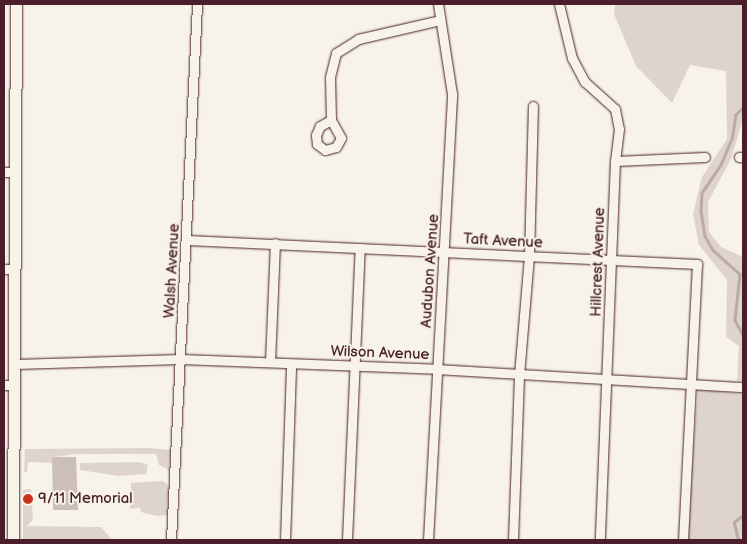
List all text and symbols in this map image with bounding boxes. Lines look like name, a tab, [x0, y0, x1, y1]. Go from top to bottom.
street label: Hillcrest Avenue	[587, 207, 609, 317]
street label: Audubon Avenue	[417, 213, 443, 329]
street label: Walsh Avenue	[161, 223, 183, 319]
street label: Taft Avenue	[463, 230, 543, 252]
street label: Wilson Avenue	[330, 342, 430, 364]
place label: 9/11 Memorial	[38, 490, 133, 508]
marker: 9/11 Memorial	[22, 493, 34, 505]

